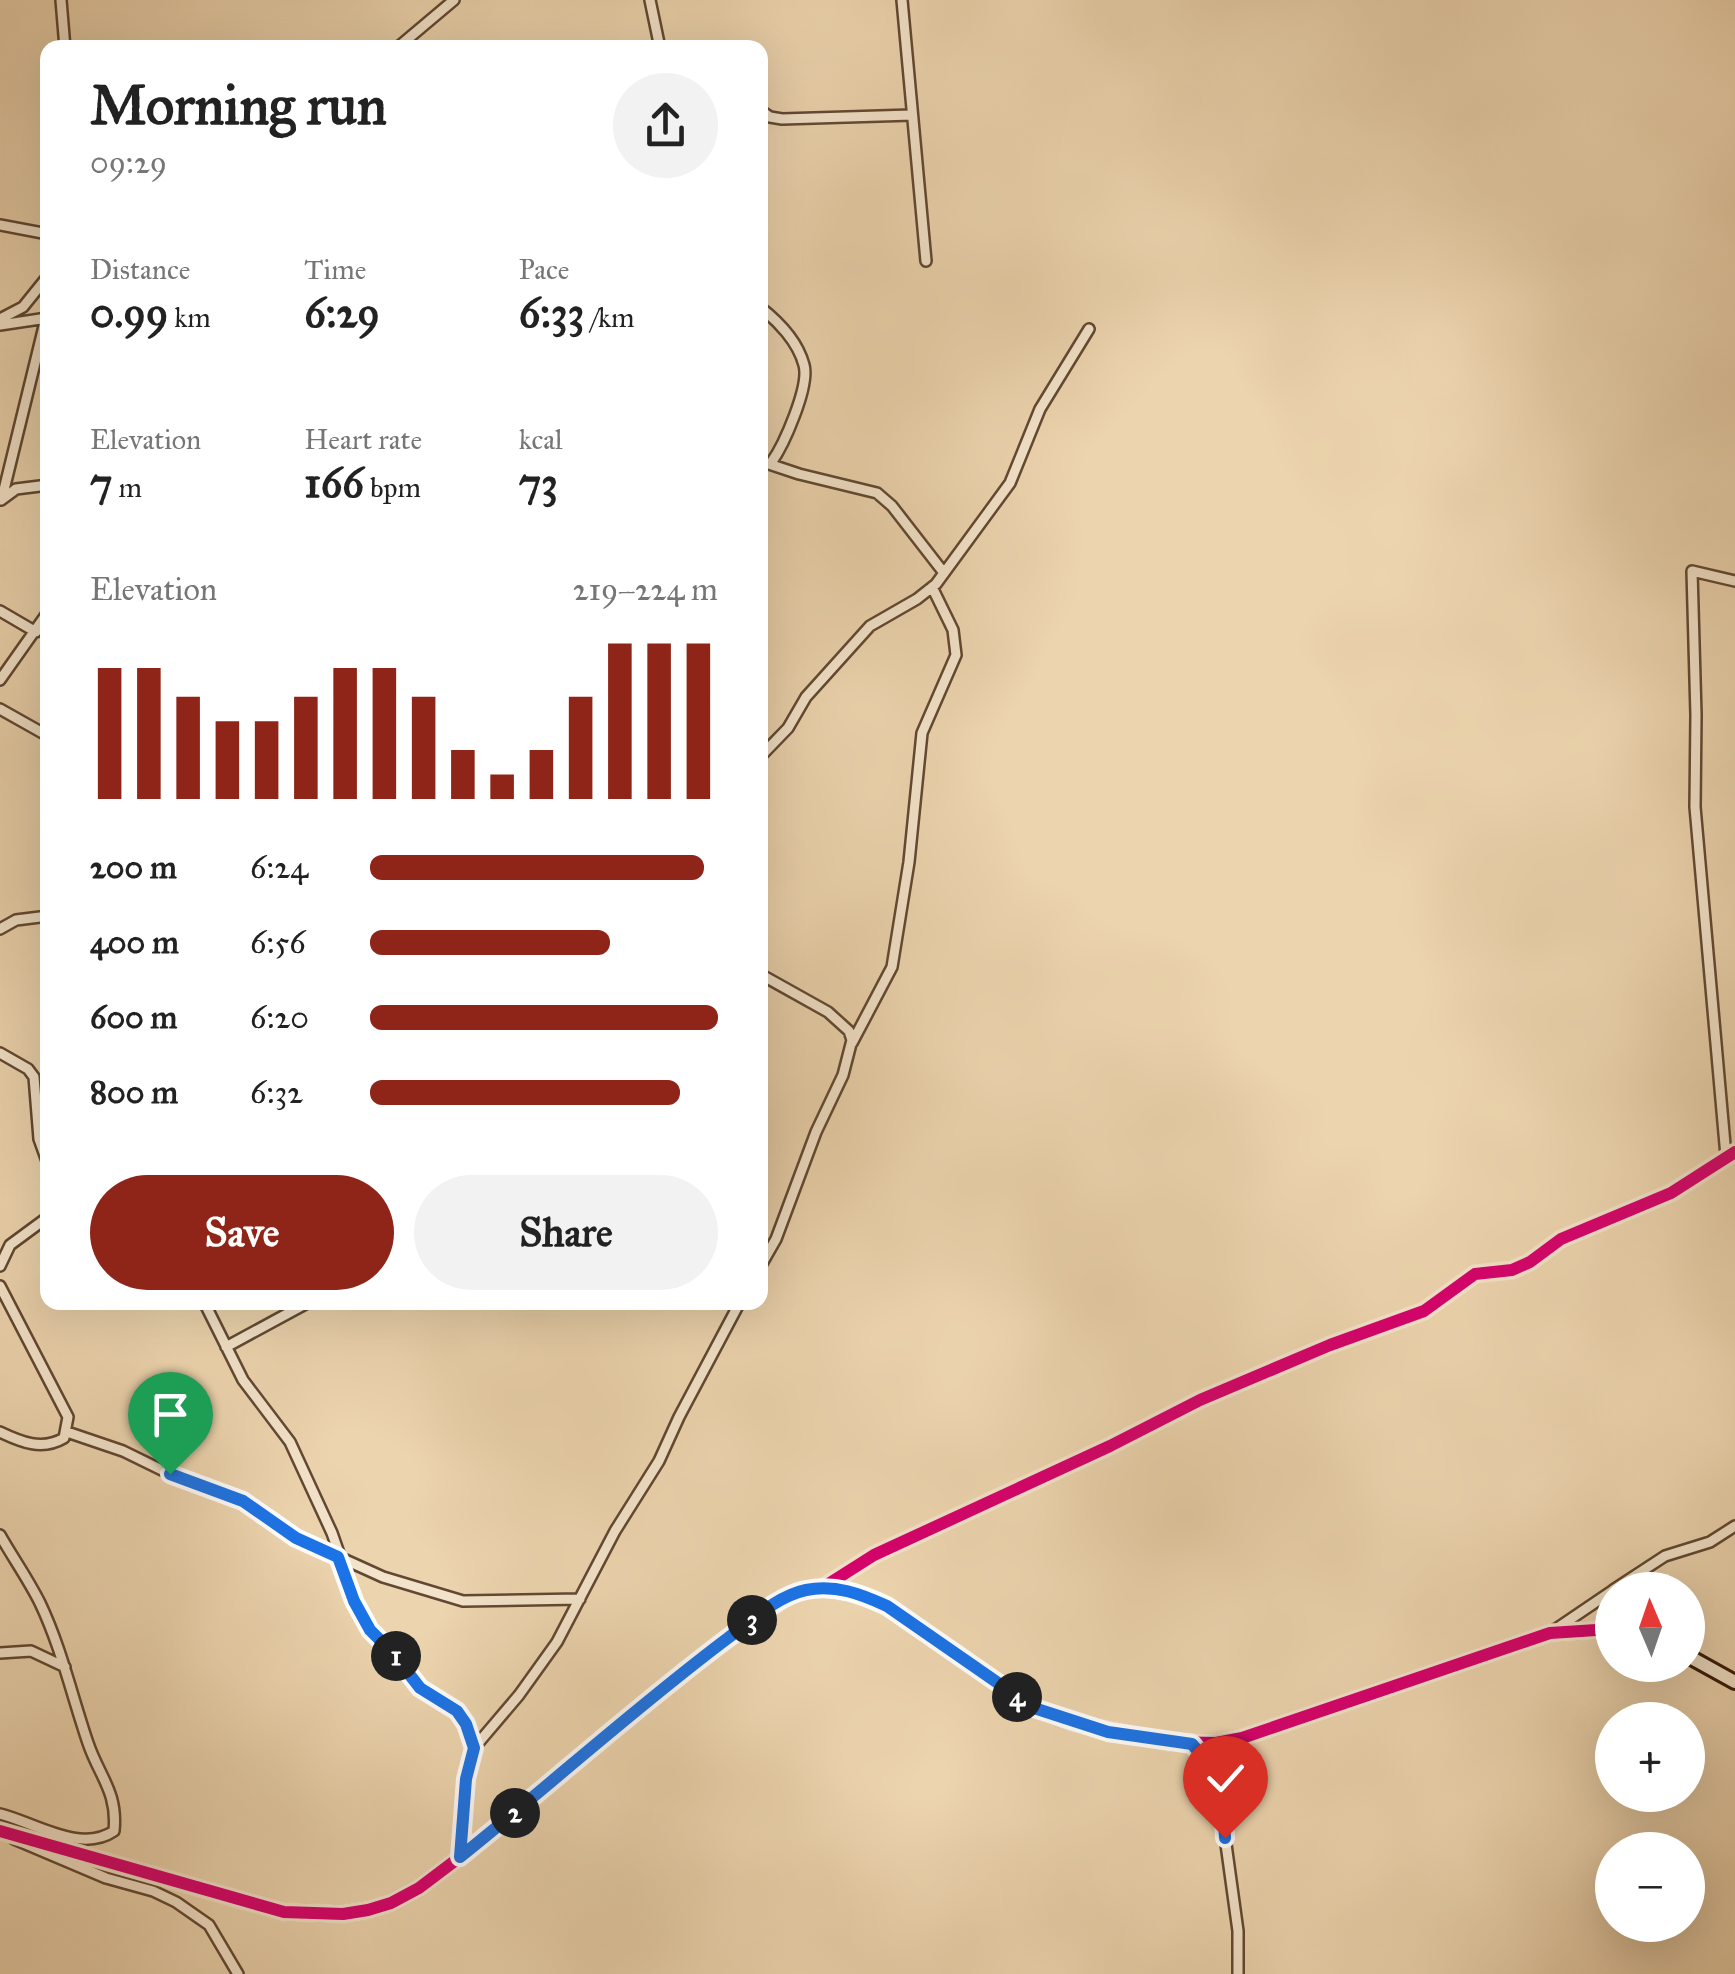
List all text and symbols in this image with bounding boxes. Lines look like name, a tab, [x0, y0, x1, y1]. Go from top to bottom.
text: Morning run	[90, 72, 387, 139]
button: share	[613, 73, 718, 178]
text: 09:29	[90, 143, 167, 182]
text: Distance	[90, 252, 190, 287]
text: Time	[304, 252, 366, 287]
text: Pace	[519, 252, 569, 287]
text: 0.99	[90, 287, 168, 339]
text: 6:29	[304, 287, 380, 339]
text: 6:33	[519, 287, 584, 339]
text: km	[168, 300, 211, 335]
text: /km	[584, 300, 634, 335]
text: Elevation	[90, 422, 201, 457]
text: Heart rate	[304, 422, 422, 457]
text: kcal	[519, 422, 563, 457]
text: 7	[90, 457, 112, 509]
text: 166	[304, 457, 364, 509]
text: 73	[519, 457, 558, 509]
text: m	[112, 470, 142, 505]
text: bpm	[364, 470, 421, 505]
text: Elevation	[90, 570, 217, 609]
text: 219–224 m	[573, 570, 718, 609]
text: 200 m	[90, 848, 177, 887]
text: 6:24	[250, 848, 308, 887]
text: 400 m	[90, 923, 179, 962]
text: 6:56	[250, 923, 306, 962]
text: 600 m	[90, 998, 177, 1037]
text: 6:20	[250, 998, 309, 1037]
text: 800 m	[90, 1073, 178, 1112]
text: 6:32	[250, 1073, 303, 1112]
button: Save	[90, 1175, 394, 1290]
button: Share	[414, 1175, 718, 1290]
pin	[128, 1372, 213, 1475]
icon: arrive	[143, 1387, 198, 1442]
north arrow	[1595, 1572, 1705, 1682]
map controls	[1595, 1572, 1705, 1942]
pin: 3	[727, 1595, 777, 1645]
text: 3	[746, 1602, 758, 1637]
pin: 1	[371, 1631, 421, 1681]
text: 1	[390, 1638, 402, 1673]
pin: 4	[992, 1672, 1042, 1722]
text: 4	[1009, 1679, 1025, 1714]
button: +	[1595, 1702, 1705, 1812]
pin	[1183, 1736, 1268, 1839]
icon: check	[1198, 1751, 1253, 1806]
pin: 2	[490, 1788, 540, 1838]
text: 2	[508, 1795, 522, 1830]
button: −	[1595, 1832, 1705, 1942]

